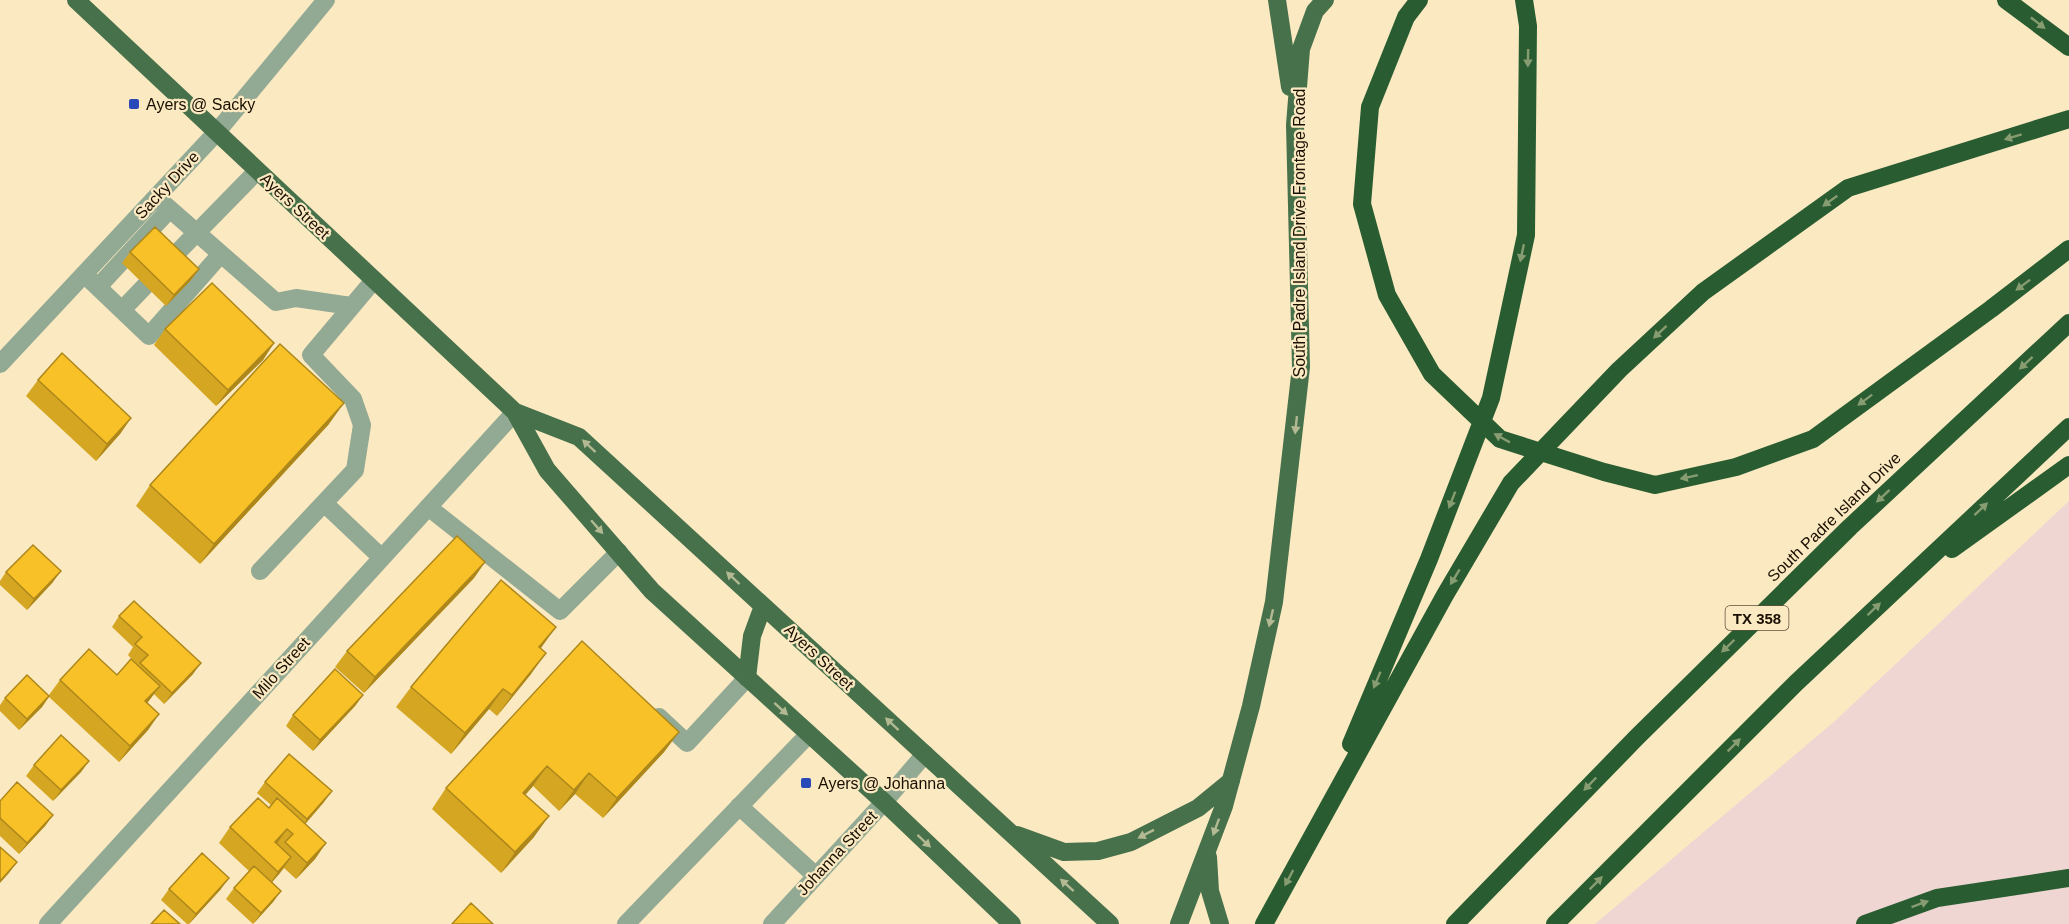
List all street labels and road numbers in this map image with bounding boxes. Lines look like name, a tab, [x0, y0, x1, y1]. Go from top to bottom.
street label: South Padre Island Drive Frontage Road	[1291, 88, 1308, 378]
street label: Sacky Drive	[132, 148, 202, 222]
street label: Ayers Street	[257, 170, 333, 243]
street label: South Padre Island Drive	[1764, 449, 1904, 585]
road number: TX 358	[1726, 606, 1788, 630]
street label: Ayers Street	[781, 621, 857, 694]
street label: Milo Street	[249, 633, 313, 702]
street label: Johanna Street	[794, 807, 881, 898]

